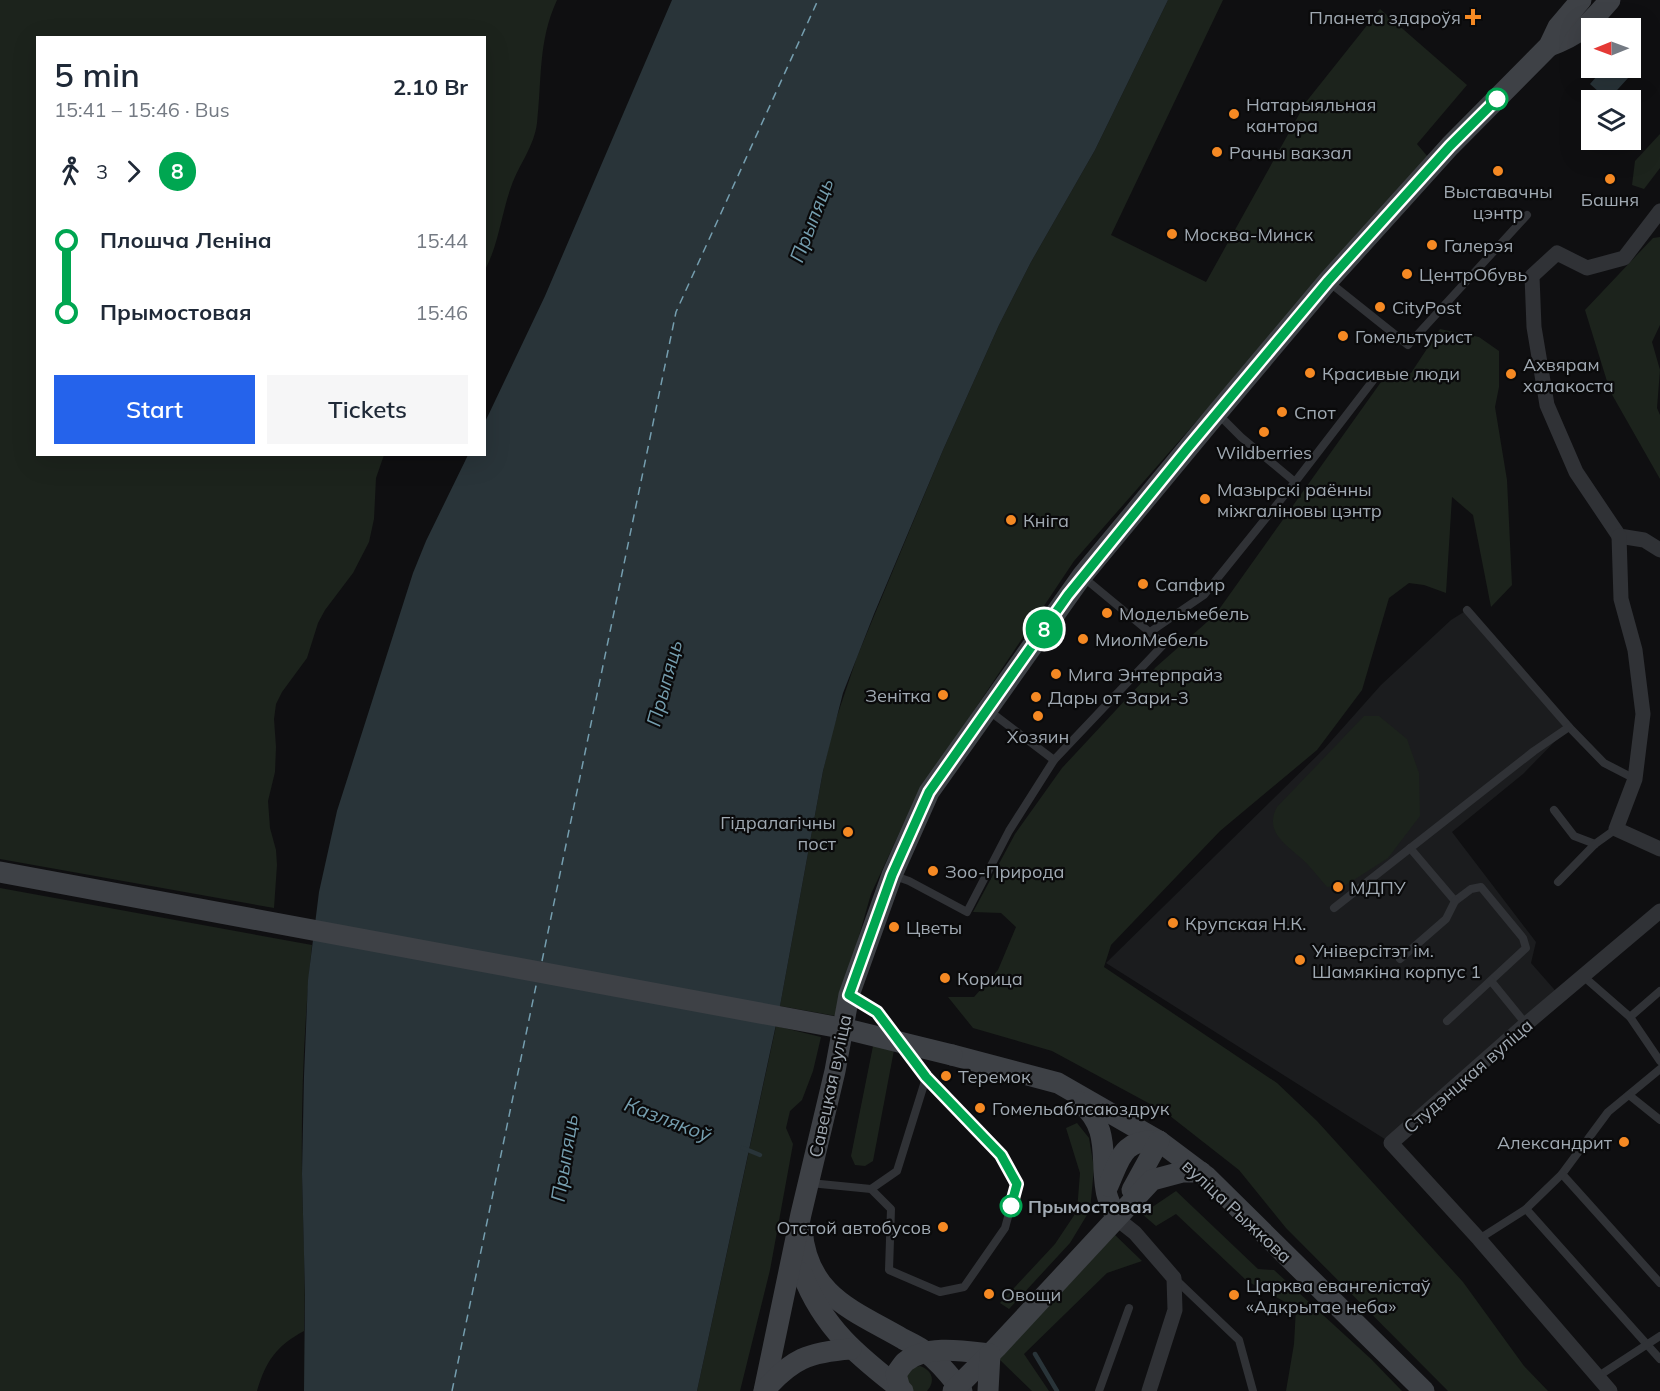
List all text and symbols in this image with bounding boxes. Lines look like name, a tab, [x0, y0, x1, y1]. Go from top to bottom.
place label: Планета здароўя	[1309, 6, 1461, 29]
marker: Планета здароўя	[1466, 10, 1480, 24]
north arrow	[1581, 18, 1641, 78]
map controls	[1581, 18, 1641, 150]
text: 5 min	[54, 54, 140, 95]
text: 2.10 Br	[393, 73, 468, 101]
unlabelled marker	[1486, 88, 1508, 110]
button: layers	[1581, 90, 1641, 150]
place label: Натарыяльная кантора	[1246, 93, 1376, 137]
text: 15:41 – 15:46 · Bus	[54, 97, 230, 122]
marker: Натарыяльная кантора	[1227, 107, 1241, 121]
place label: Рачны вакзал	[1229, 141, 1352, 164]
marker: Рачны вакзал	[1210, 145, 1224, 159]
icon: walk	[54, 155, 87, 188]
icon: forward	[117, 155, 150, 188]
text: 8	[171, 158, 184, 184]
text: 3	[96, 159, 108, 184]
marker: Выставачны цэнтр	[1491, 164, 1505, 178]
marker: Башня	[1603, 172, 1617, 186]
water label: Прыпяць	[783, 174, 839, 266]
place label: Выставачны цэнтр	[1443, 180, 1553, 224]
place label: Башня	[1581, 188, 1639, 211]
place label: Москва-Минск	[1184, 223, 1313, 246]
text: Плошча Леніна	[100, 226, 272, 254]
marker: Москва-Минск	[1165, 227, 1179, 241]
text: 15:44	[415, 228, 468, 253]
place label: Галерэя	[1444, 234, 1513, 257]
marker: Галерэя	[1425, 238, 1439, 252]
place label: ЦентрОбувь	[1419, 263, 1527, 286]
marker: ЦентрОбувь	[1400, 267, 1414, 281]
place label: CityPost	[1392, 296, 1461, 319]
text: Прымостовая	[100, 298, 251, 326]
text: 15:46	[415, 300, 468, 325]
marker: CityPost	[1373, 300, 1387, 314]
place label: Гомельтурист	[1355, 325, 1473, 348]
marker: Гомельтурист	[1336, 329, 1350, 343]
place label: Ахвярам халакоста	[1523, 353, 1614, 397]
place label: Красивые люди	[1322, 362, 1460, 385]
marker: Красивые люди	[1303, 366, 1317, 380]
marker: Ахвярам халакоста	[1504, 367, 1518, 381]
button: Start	[54, 375, 255, 444]
button: Tickets	[267, 375, 468, 444]
place label: Спот	[1294, 401, 1336, 424]
marker: Спот	[1275, 405, 1289, 419]
marker: Wildberries	[1257, 425, 1271, 439]
place label: Wildberries	[1216, 441, 1312, 464]
place label: Мазырскі раённы міжгаліновы цэнтр	[1217, 478, 1382, 522]
marker: Мазырскі раённы міжгаліновы цэнтр	[1198, 492, 1212, 506]
place label: Кніга	[1023, 509, 1069, 532]
marker: Кніга	[1004, 513, 1018, 527]
place label: Сапфир	[1155, 573, 1225, 596]
marker: Сапфир	[1136, 577, 1150, 591]
place label: Модельмебель	[1119, 602, 1249, 625]
marker: Модельмебель	[1100, 606, 1114, 620]
line badge: 8	[1024, 610, 1064, 648]
text: 8	[1038, 616, 1050, 642]
place label: МиолМебель	[1095, 628, 1208, 651]
marker: МиолМебель	[1076, 632, 1090, 646]
water label: Прыпяць	[640, 637, 688, 729]
place label: Мига Энтерпрайз	[1068, 663, 1223, 686]
marker: Мига Энтерпрайз	[1049, 667, 1063, 681]
place label: Зенітка	[865, 684, 931, 707]
place label: Дары от Зари-3	[1048, 686, 1189, 709]
marker: Зенітка	[936, 688, 950, 702]
marker: Дары от Зари-3	[1029, 690, 1043, 704]
marker: Хозяин	[1031, 709, 1045, 723]
place label: Хозяин	[1007, 725, 1069, 748]
place label: Гідралагічны пост	[720, 811, 837, 855]
marker: Гідралагічны пост	[841, 825, 855, 839]
place label: Зоо-Природа	[945, 860, 1064, 883]
marker: Зоо-Природа	[926, 864, 940, 878]
place label: МДПУ	[1350, 876, 1406, 899]
marker: МДПУ	[1331, 880, 1345, 894]
place label: Крупская Н.К.	[1185, 912, 1306, 935]
place label: Цветы	[906, 916, 962, 939]
marker: Крупская Н.К.	[1166, 916, 1180, 930]
marker: Цветы	[887, 920, 901, 934]
place label: Універсітэт ім. Шамякіна корпус 1	[1311, 939, 1481, 983]
marker: Універсітэт ім. Шамякіна корпус 1	[1293, 953, 1307, 967]
place label: Корица	[957, 967, 1023, 990]
marker: Корица	[938, 971, 952, 985]
street label: Савецкая вуліца	[804, 1012, 856, 1160]
street label: Студэнцкая вуліца	[1399, 1014, 1537, 1138]
place label: Теремок	[958, 1065, 1031, 1088]
marker: Теремок	[939, 1069, 953, 1083]
water label: Казлякоў	[621, 1091, 716, 1147]
place label: Гомельаблсаюздрук	[992, 1097, 1170, 1120]
marker: Гомельаблсаюздрук	[973, 1101, 987, 1115]
water label: Прыпяць	[545, 1112, 583, 1204]
place label: Александрит	[1497, 1131, 1613, 1154]
marker: Александрит	[1617, 1135, 1631, 1149]
street label: вуліца Рыжкова	[1177, 1154, 1297, 1268]
marker: Прымостовая	[1000, 1195, 1022, 1217]
place label: Прымостовая	[1028, 1195, 1152, 1218]
place label: Отстой автобусов	[776, 1216, 931, 1239]
marker: Отстой автобусов	[936, 1220, 950, 1234]
place label: Царква евангелістаў «Адкрытае неба»	[1246, 1274, 1431, 1318]
place label: Овощи	[1001, 1283, 1061, 1306]
marker: Овощи	[982, 1287, 996, 1301]
marker: Царква евангелістаў «Адкрытае неба»	[1227, 1288, 1241, 1302]

